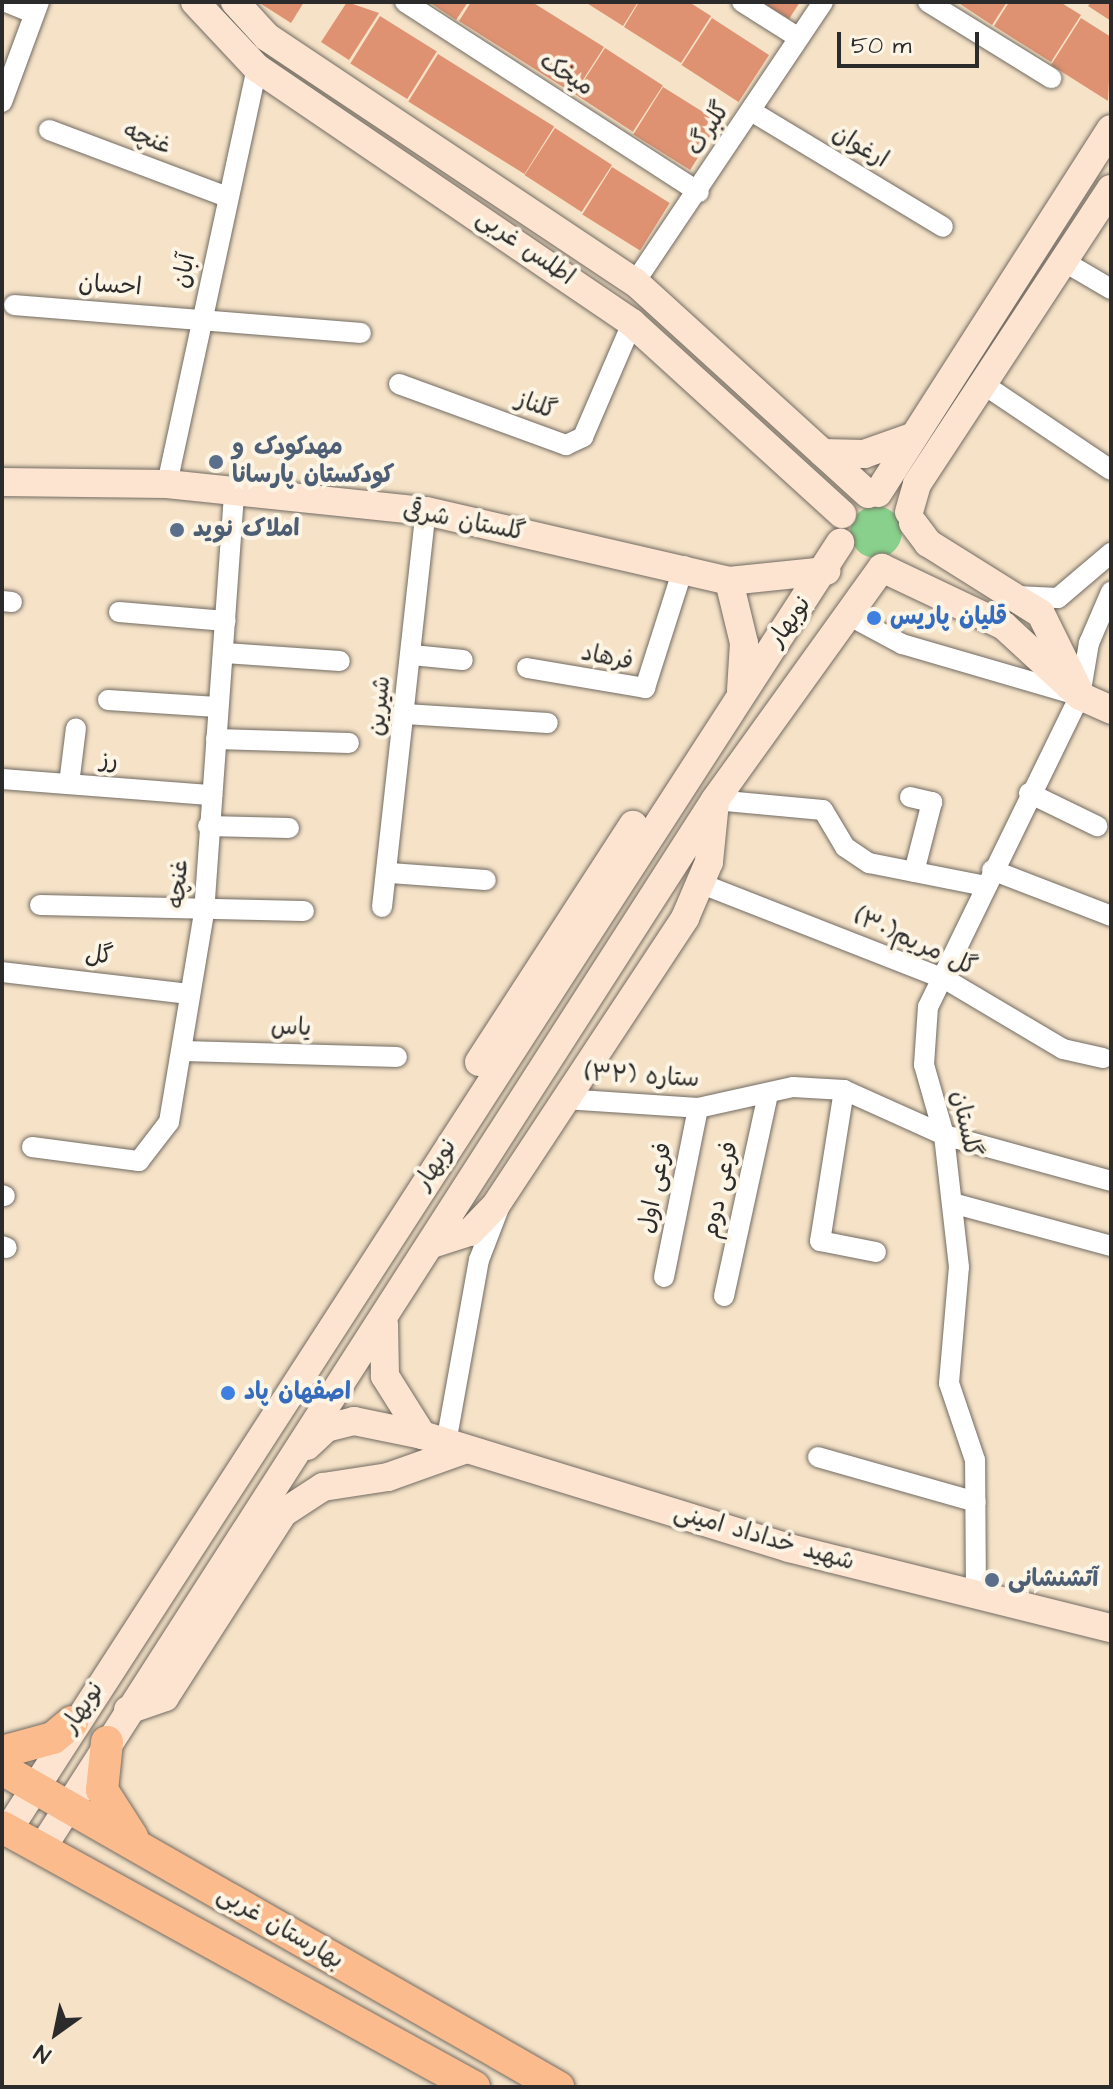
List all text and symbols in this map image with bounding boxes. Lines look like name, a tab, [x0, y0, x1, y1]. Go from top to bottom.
scale bar	[841, 16, 983, 66]
text: 50 m	[851, 29, 911, 63]
street label: میخک	[534, 47, 598, 103]
street label: گلبرگ	[681, 97, 737, 161]
street label: غنچه	[119, 117, 175, 161]
street label: ارغوان	[827, 119, 893, 175]
street label: اطلس غربی	[470, 204, 580, 292]
street label: آبان	[168, 251, 202, 291]
street label: احسان	[77, 269, 143, 303]
street label: گلناز	[512, 385, 560, 427]
place label: مهدکودک و کودکستان پارسانا	[232, 434, 394, 490]
marker: مهدکودک و کودکستان پارسانا	[207, 453, 225, 471]
street label: گلستان شرقی	[400, 496, 528, 548]
place label: املاک نوید	[193, 516, 300, 544]
marker: املاک نوید	[168, 521, 186, 539]
street label: نوبهار	[762, 591, 818, 653]
place label: قلیان پاریس	[890, 604, 1007, 632]
marker: قلیان پاریس	[865, 609, 883, 627]
street label: فرهاد	[579, 639, 635, 677]
street label: شیرین	[363, 675, 397, 737]
street label: رز	[99, 746, 119, 776]
street label: غنچه	[163, 859, 195, 909]
street label: گل مریم(۳۰)	[849, 903, 981, 983]
street label: گل	[84, 940, 114, 972]
street label: یاس	[270, 1013, 312, 1043]
street label: ستاره (۳۲)	[584, 1060, 700, 1094]
street label: گلستان	[944, 1088, 986, 1160]
street label: نوبهار	[409, 1134, 463, 1196]
street label: فرعی دوم	[697, 1139, 745, 1241]
street label: فرعی اول	[633, 1140, 679, 1236]
place label: اصفهان پاد	[244, 1379, 351, 1407]
marker: اصفهان پاد	[219, 1384, 237, 1402]
street label: شهید خداداد امینی	[670, 1498, 858, 1578]
place label: آتشنشانی	[1008, 1566, 1098, 1594]
marker: آتشنشانی	[983, 1571, 1001, 1589]
street label: نوبهار	[56, 1677, 110, 1739]
street label: بهارستان غربی	[212, 1880, 348, 1976]
north arrow	[16, 1993, 96, 2073]
text: N	[28, 2037, 57, 2070]

